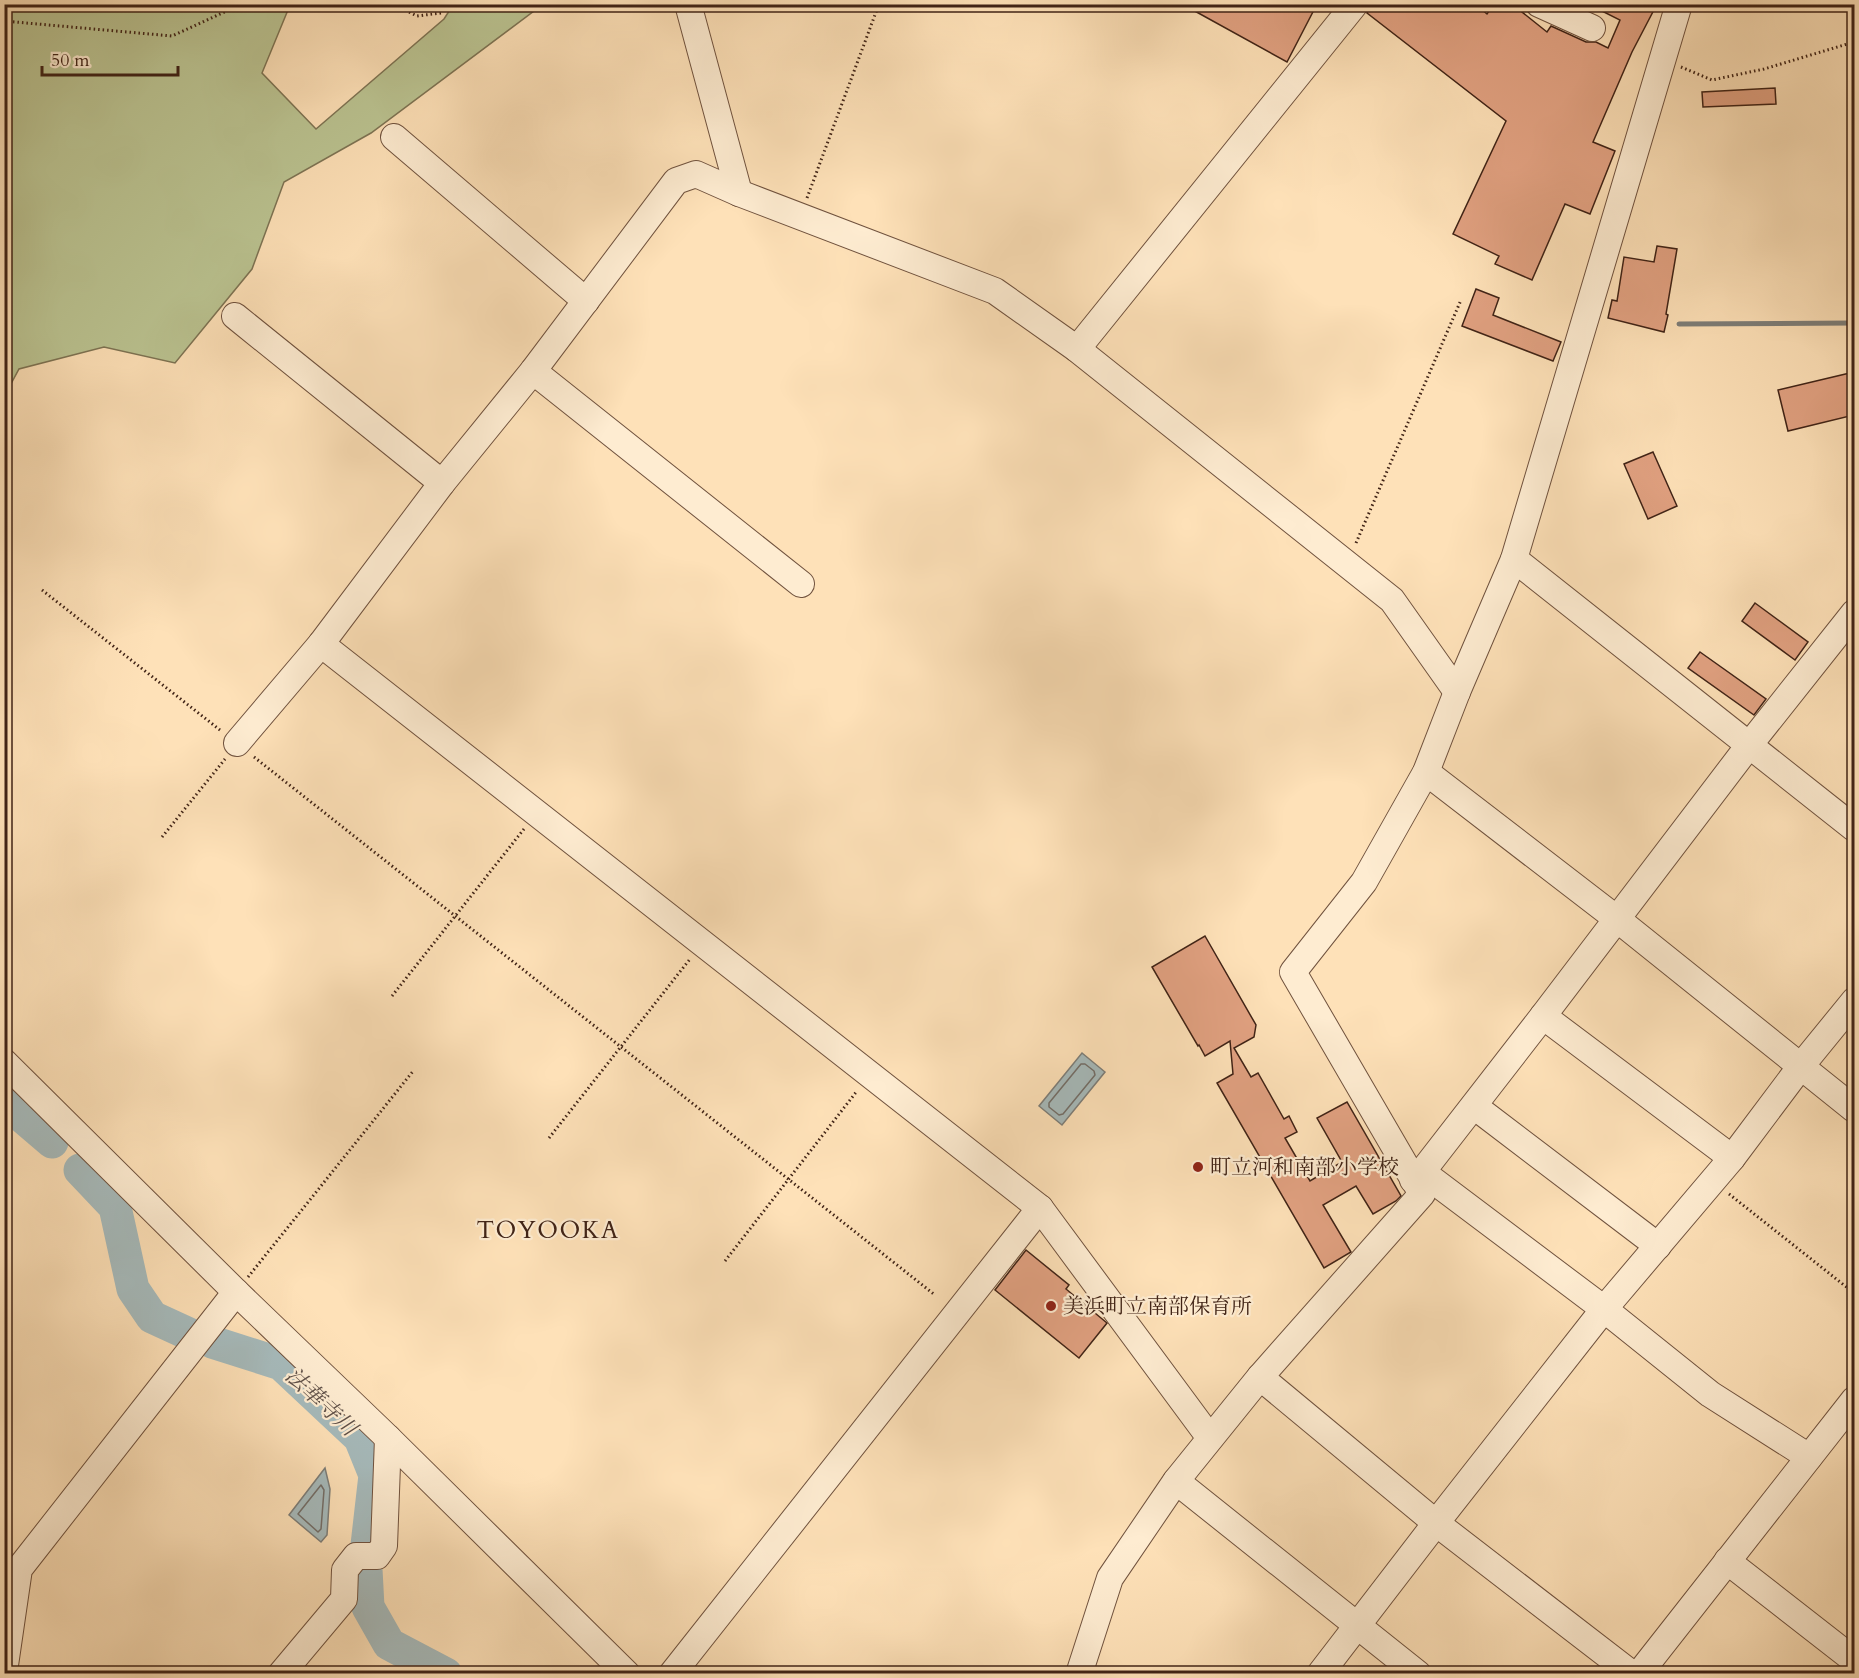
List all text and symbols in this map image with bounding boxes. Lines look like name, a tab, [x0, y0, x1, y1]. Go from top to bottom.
scale bar	[42, 39, 178, 77]
text: 50 m	[51, 48, 90, 73]
place label: 町立河和南部小学校	[1210, 1153, 1399, 1182]
marker: 町立河和南部小学校	[1191, 1160, 1205, 1174]
district label: TOYOOKA	[476, 1214, 620, 1247]
place label: 美浜町立南部保育所	[1063, 1292, 1252, 1321]
marker: 美浜町立南部保育所	[1044, 1299, 1058, 1313]
water label: 法華寺川	[279, 1361, 365, 1444]

